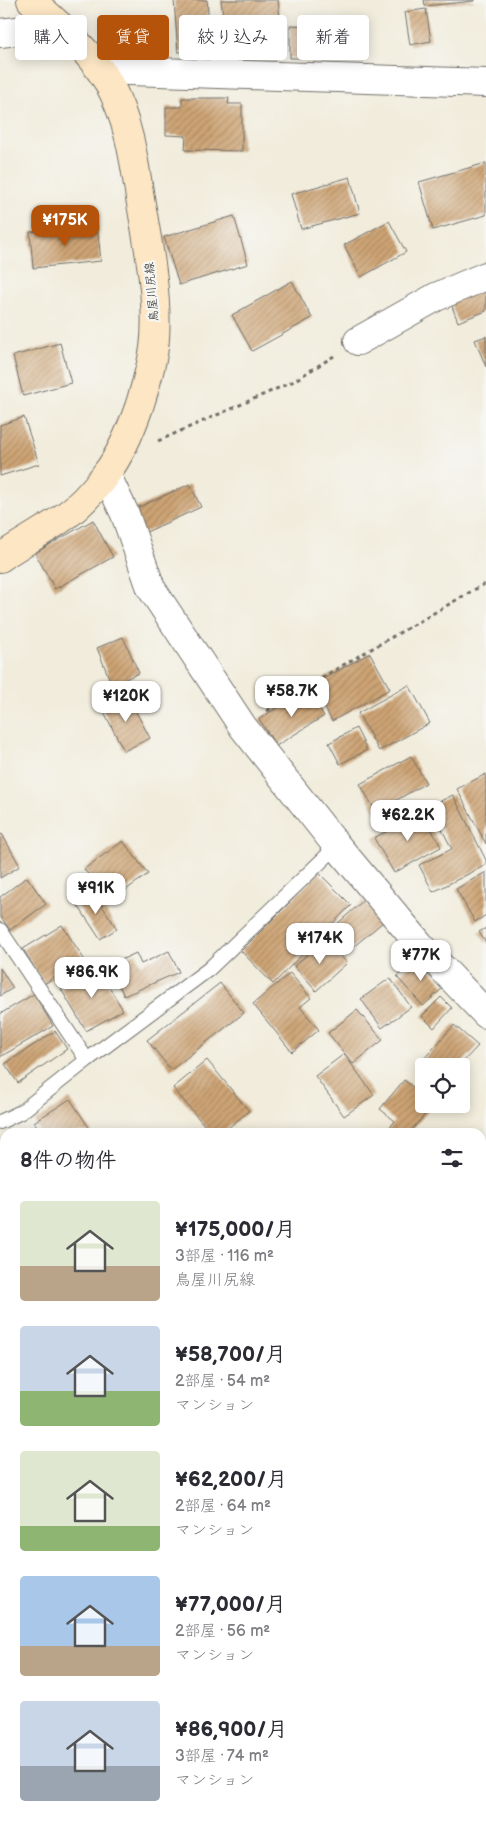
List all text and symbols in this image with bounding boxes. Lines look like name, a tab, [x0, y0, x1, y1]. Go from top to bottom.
chip: 購入	[15, 15, 87, 60]
chip: 賃貸	[97, 15, 169, 60]
chip: 絞り込み	[179, 15, 287, 60]
chip: 新着	[297, 15, 369, 60]
pin: ¥175K	[30, 204, 100, 247]
text: ¥175K	[42, 211, 88, 230]
street label: 鳥屋川尻線	[142, 261, 162, 323]
pin: ¥58.7K	[251, 676, 333, 718]
pin: ¥120K	[91, 680, 161, 723]
text: ¥58.7K	[266, 682, 318, 701]
text: ¥120K	[103, 687, 149, 706]
pin: ¥62.2K	[367, 800, 449, 842]
text: ¥62.2K	[381, 806, 435, 825]
pin: ¥91K	[66, 872, 126, 915]
text: ¥91K	[78, 879, 114, 898]
pin: ¥174K	[285, 922, 355, 965]
text: ¥174K	[297, 929, 343, 948]
pin: ¥77K	[391, 940, 451, 982]
text: ¥77K	[402, 946, 440, 965]
pin: ¥86.9K	[51, 956, 133, 999]
text: ¥86.9K	[66, 963, 118, 982]
map controls	[415, 1058, 470, 1113]
button: locate	[415, 1058, 470, 1113]
icon: filters	[438, 1144, 466, 1172]
text: 8件の物件	[20, 1148, 117, 1173]
text: ¥175,000/月	[175, 1217, 295, 1242]
icon: home	[60, 1221, 120, 1281]
text: 3部屋 · 116 m²	[175, 1247, 274, 1266]
text: 鳥屋川尻線	[175, 1271, 255, 1290]
text: ¥58,700/月	[175, 1342, 286, 1367]
icon: home	[60, 1346, 120, 1406]
text: 2部屋 · 54 m²	[175, 1372, 270, 1391]
text: マンション	[175, 1396, 254, 1415]
text: ¥62,200/月	[175, 1467, 287, 1492]
icon: home	[60, 1471, 120, 1531]
text: 2部屋 · 64 m²	[175, 1497, 271, 1516]
text: マンション	[175, 1521, 254, 1540]
text: ¥77,000/月	[175, 1592, 286, 1617]
icon: home	[60, 1596, 120, 1656]
text: 2部屋 · 56 m²	[175, 1622, 270, 1641]
text: マンション	[175, 1646, 254, 1665]
text: ¥86,900/月	[175, 1717, 287, 1742]
icon: home	[60, 1721, 120, 1781]
text: 3部屋 · 74 m²	[175, 1747, 269, 1766]
text: マンション	[175, 1771, 254, 1790]

